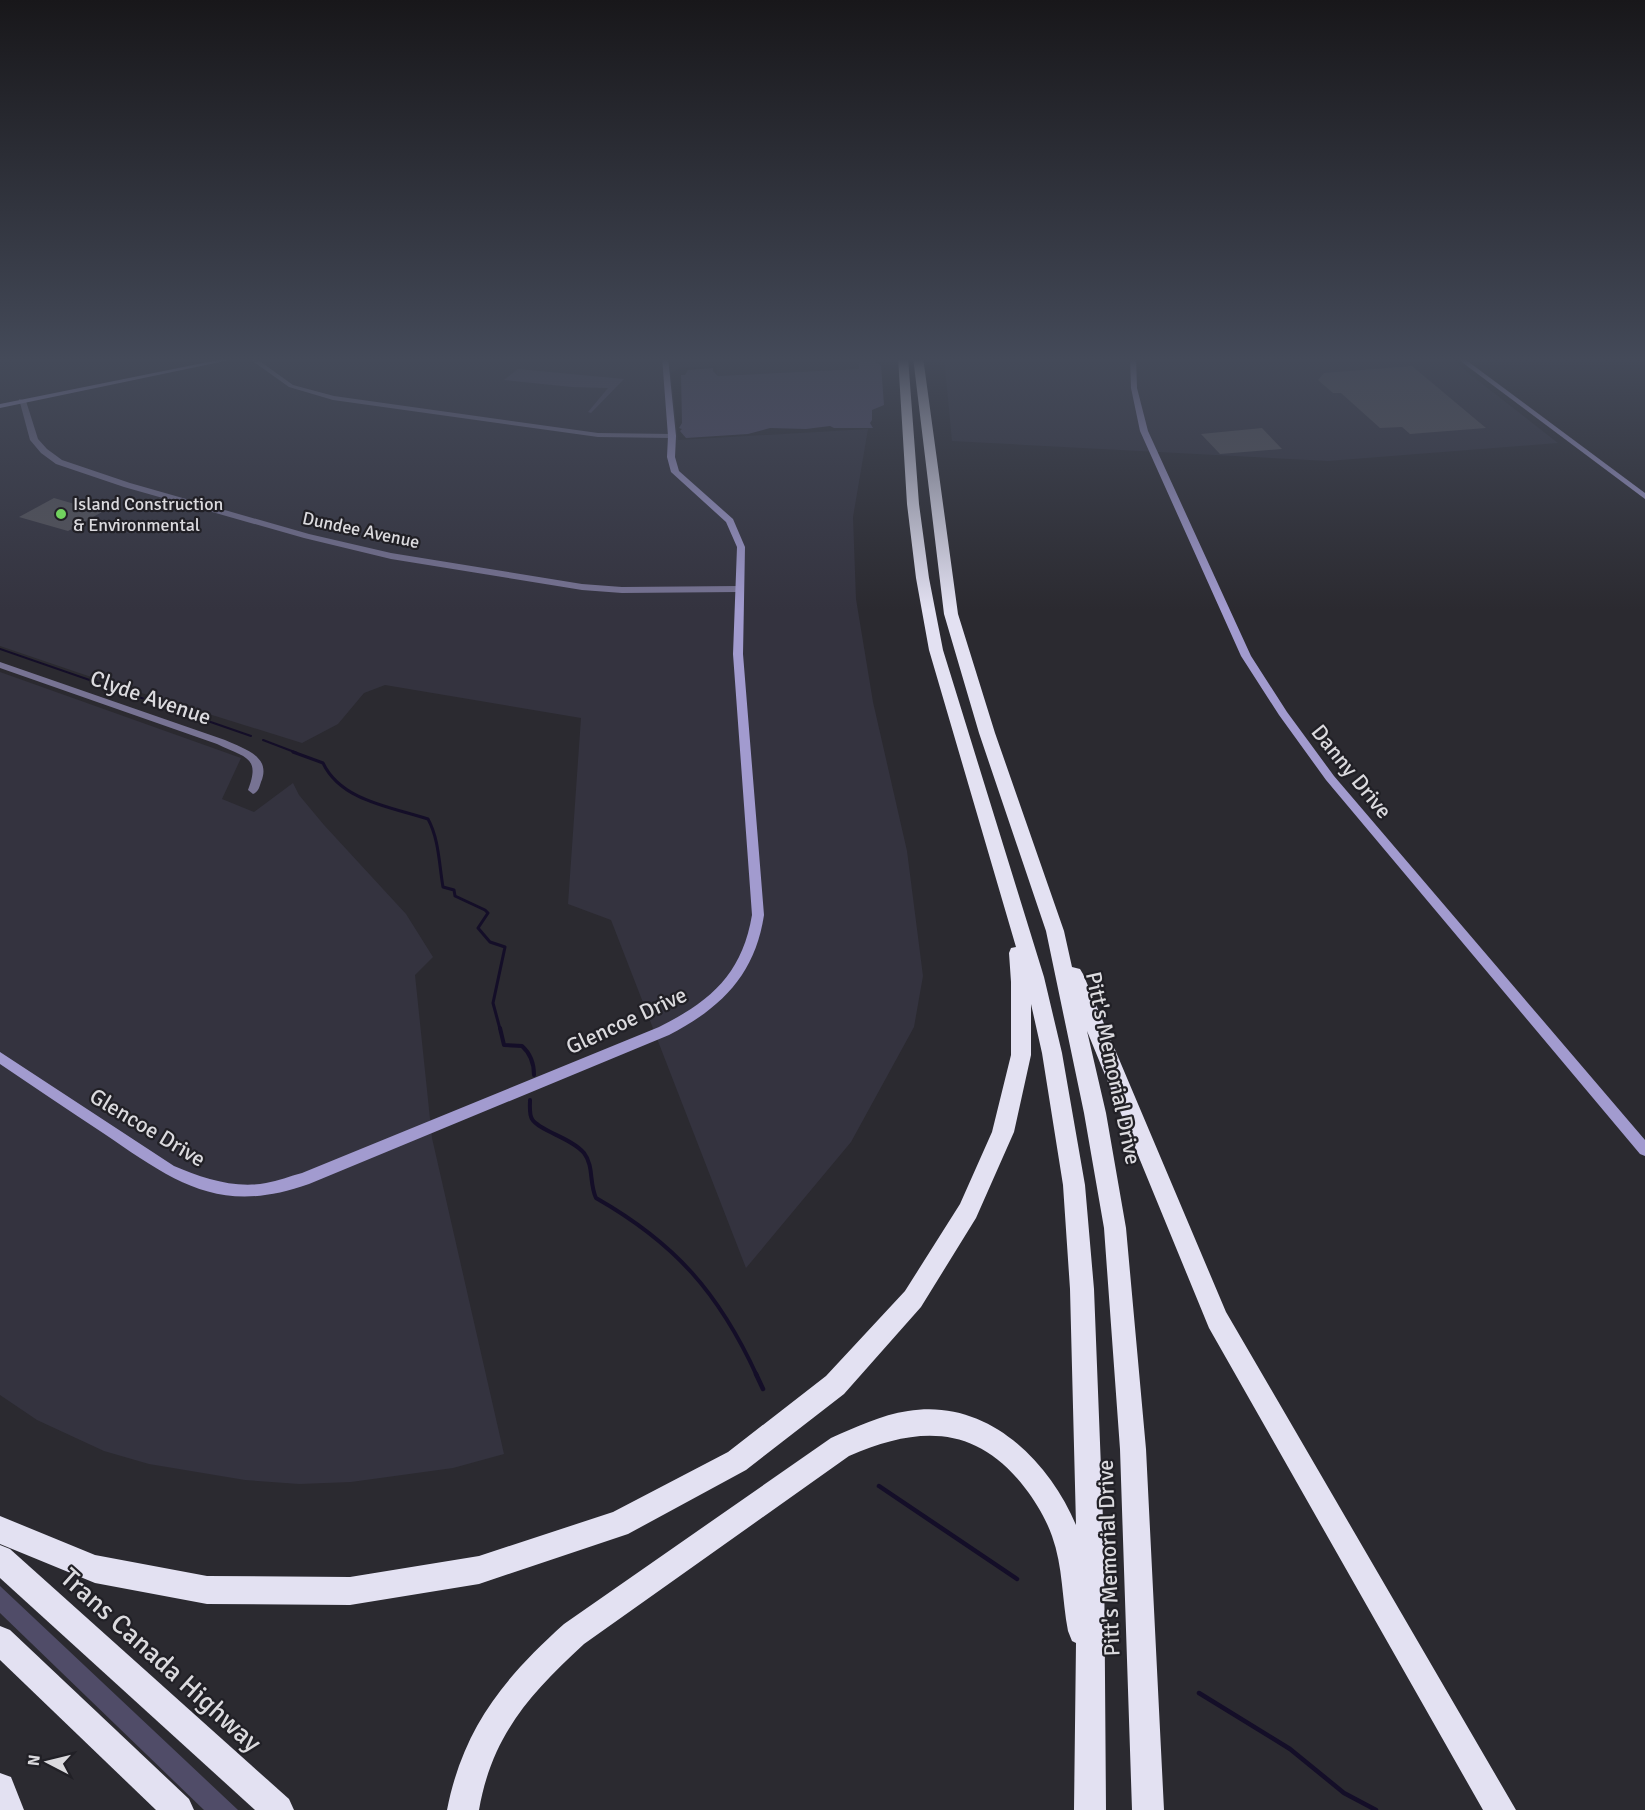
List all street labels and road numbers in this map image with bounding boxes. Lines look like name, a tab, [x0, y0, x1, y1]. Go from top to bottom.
street label: Dundee Avenue	[300, 507, 422, 553]
street label: Clyde Avenue	[87, 664, 215, 731]
street label: Danny Drive	[1306, 719, 1398, 824]
street label: Pitt's Memorial Drive	[1080, 969, 1147, 1167]
street label: Glencoe Drive	[562, 981, 691, 1060]
street label: Glencoe Drive	[85, 1082, 210, 1173]
street label: Pitt's Memorial Drive	[1092, 1459, 1125, 1657]
street label: Trans Canada Highway	[53, 1561, 268, 1760]

